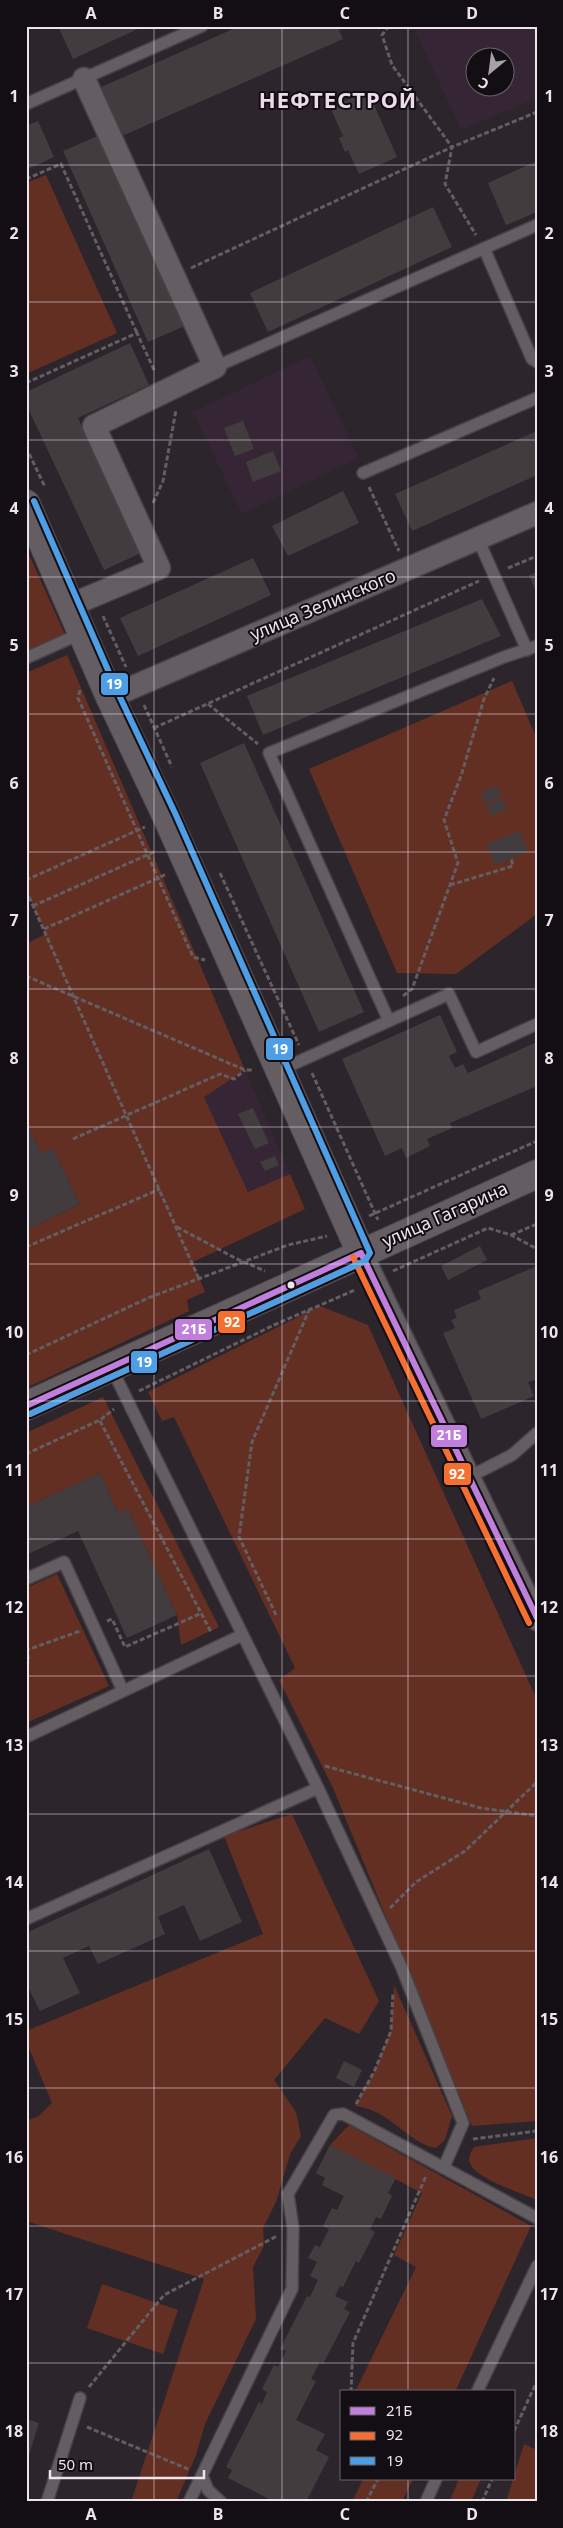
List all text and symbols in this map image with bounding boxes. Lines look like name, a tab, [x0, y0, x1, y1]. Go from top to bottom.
text: A	[85, 2, 97, 24]
text: B	[213, 2, 223, 24]
text: C	[340, 2, 350, 24]
text: D	[466, 2, 478, 24]
north arrow	[466, 48, 516, 98]
text: С	[475, 73, 492, 94]
district label: НЕФТЕСТРОЙ	[259, 84, 417, 114]
text: 1	[9, 85, 19, 107]
text: 1	[544, 85, 554, 107]
text: 2	[9, 222, 19, 244]
text: 2	[544, 222, 554, 244]
text: 3	[9, 360, 19, 382]
text: 3	[544, 360, 554, 382]
text: 4	[9, 497, 19, 519]
text: 4	[544, 497, 554, 519]
street label: улица Зелинского	[246, 563, 399, 646]
text: 5	[9, 634, 19, 656]
text: 5	[544, 634, 554, 656]
line badge: 19	[100, 672, 129, 696]
text: 19	[106, 674, 122, 693]
text: 6	[9, 772, 19, 794]
text: 6	[544, 772, 554, 794]
text: 7	[9, 909, 19, 931]
text: 7	[544, 909, 554, 931]
line badge: 19	[265, 1037, 294, 1061]
text: 19	[272, 1039, 288, 1058]
text: 8	[9, 1047, 19, 1069]
text: 8	[544, 1047, 554, 1069]
street label: улица Гагарина	[378, 1176, 511, 1253]
text: 9	[9, 1184, 19, 1206]
text: 9	[544, 1184, 554, 1206]
unlabelled marker	[286, 1280, 296, 1290]
line badge: 92	[217, 1310, 246, 1334]
text: 92	[224, 1312, 240, 1331]
line badge: 21Б	[174, 1318, 213, 1341]
text: 21Б	[181, 1319, 207, 1338]
text: 10	[5, 1321, 23, 1343]
text: 10	[540, 1321, 558, 1343]
line badge: 19	[130, 1350, 158, 1374]
text: 19	[136, 1352, 152, 1371]
line badge: 21Б	[430, 1424, 468, 1448]
text: 21Б	[436, 1425, 462, 1444]
text: 11	[5, 1459, 23, 1481]
text: 11	[540, 1459, 558, 1481]
line badge: 92	[443, 1462, 472, 1486]
text: 92	[449, 1464, 465, 1483]
text: 12	[5, 1596, 23, 1618]
text: 12	[540, 1596, 558, 1618]
text: 13	[5, 1734, 23, 1756]
text: 13	[540, 1734, 558, 1756]
text: 14	[5, 1871, 23, 1893]
text: 14	[540, 1871, 558, 1893]
text: 15	[5, 2008, 23, 2030]
text: 15	[540, 2008, 558, 2030]
text: 16	[5, 2146, 23, 2168]
text: 16	[540, 2146, 558, 2168]
text: 17	[5, 2283, 23, 2305]
text: 17	[540, 2283, 558, 2305]
legend	[340, 2390, 516, 2480]
text: 21Б	[386, 2400, 412, 2420]
text: 18	[5, 2420, 23, 2442]
text: 18	[540, 2420, 558, 2442]
text: 92	[386, 2424, 403, 2444]
scale bar	[50, 2448, 204, 2480]
text: 19	[386, 2450, 403, 2470]
text: 50 m	[58, 2454, 93, 2474]
text: A	[85, 2503, 97, 2525]
text: B	[213, 2503, 223, 2525]
text: C	[340, 2503, 350, 2525]
text: D	[466, 2503, 478, 2525]

